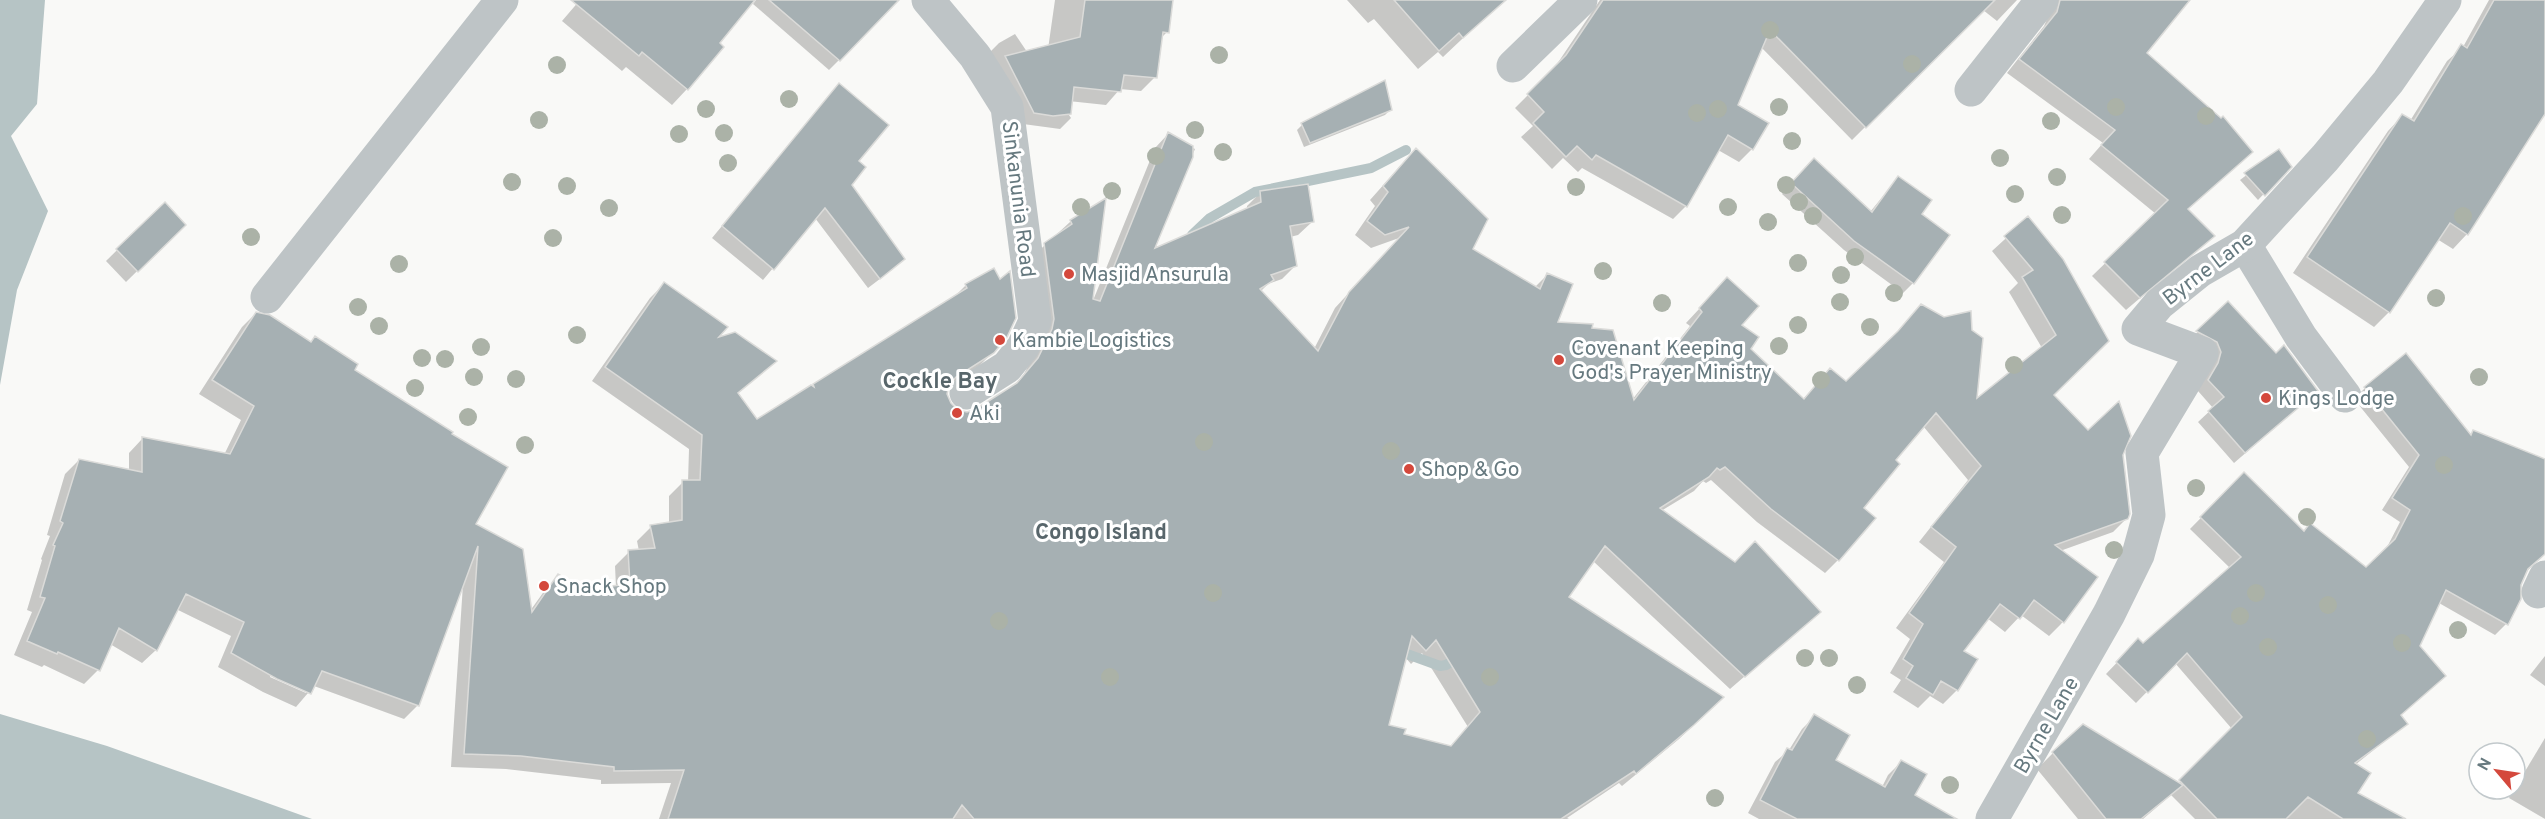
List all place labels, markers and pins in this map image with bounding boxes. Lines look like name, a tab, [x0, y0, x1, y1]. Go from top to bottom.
place label: Masjid Ansurula	[1081, 262, 1229, 289]
marker: Masjid Ansurula	[1062, 267, 1076, 281]
place label: Kambie Logistics	[1012, 328, 1172, 355]
marker: Kambie Logistics	[993, 333, 1007, 347]
place label: Covenant Keeping God's Prayer Ministry	[1571, 336, 1772, 387]
marker: Covenant Keeping God's Prayer Ministry	[1552, 353, 1566, 367]
place label: Kings Lodge	[2278, 386, 2395, 413]
marker: Kings Lodge	[2259, 391, 2273, 405]
place label: Aki	[969, 401, 1000, 428]
marker: Aki	[950, 406, 964, 420]
place label: Shop & Go	[1421, 457, 1519, 484]
marker: Shop & Go	[1402, 462, 1416, 476]
place label: Snack Shop	[556, 574, 667, 601]
marker: Snack Shop	[537, 579, 551, 593]

